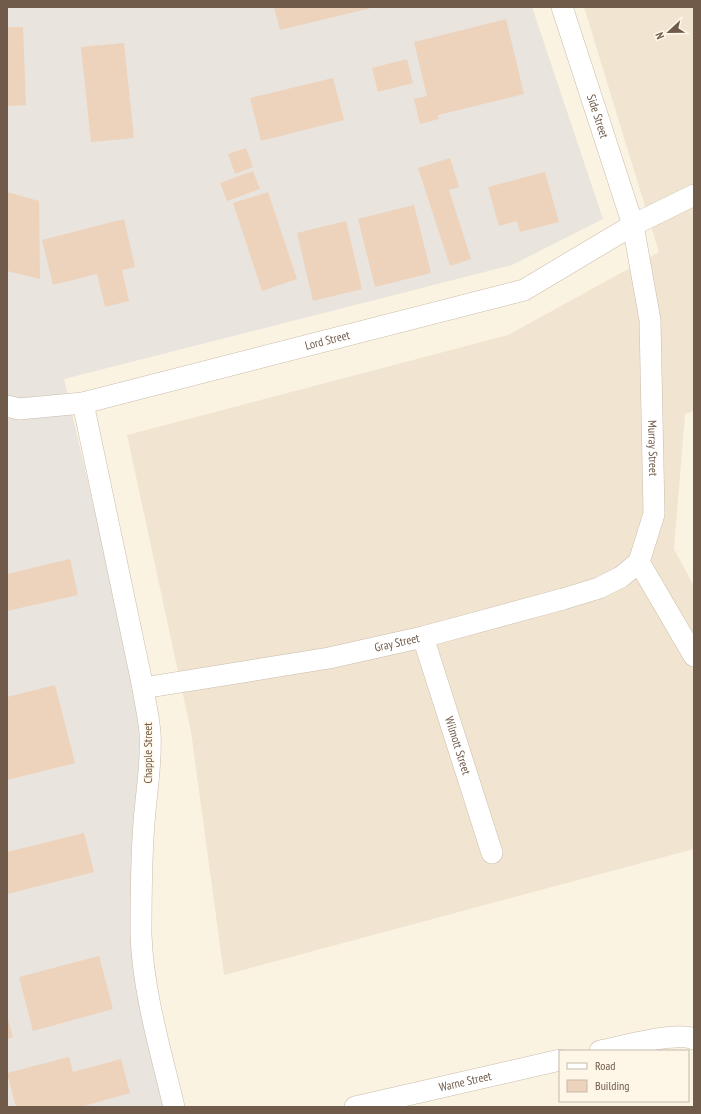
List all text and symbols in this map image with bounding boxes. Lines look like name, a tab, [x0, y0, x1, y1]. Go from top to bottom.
north arrow	[649, 12, 689, 52]
text: N	[652, 30, 667, 41]
street label: Side Street	[584, 92, 612, 141]
street label: Lord Street	[303, 327, 352, 353]
street label: Murray Street	[645, 420, 661, 477]
street label: Gray Street	[373, 630, 421, 655]
street label: Wilmott Street	[442, 714, 475, 777]
street label: Chapple Street	[140, 722, 155, 784]
legend	[559, 1050, 689, 1102]
text: Road	[595, 1058, 615, 1073]
street label: Warne Street	[437, 1068, 493, 1095]
text: Building	[595, 1078, 630, 1093]

